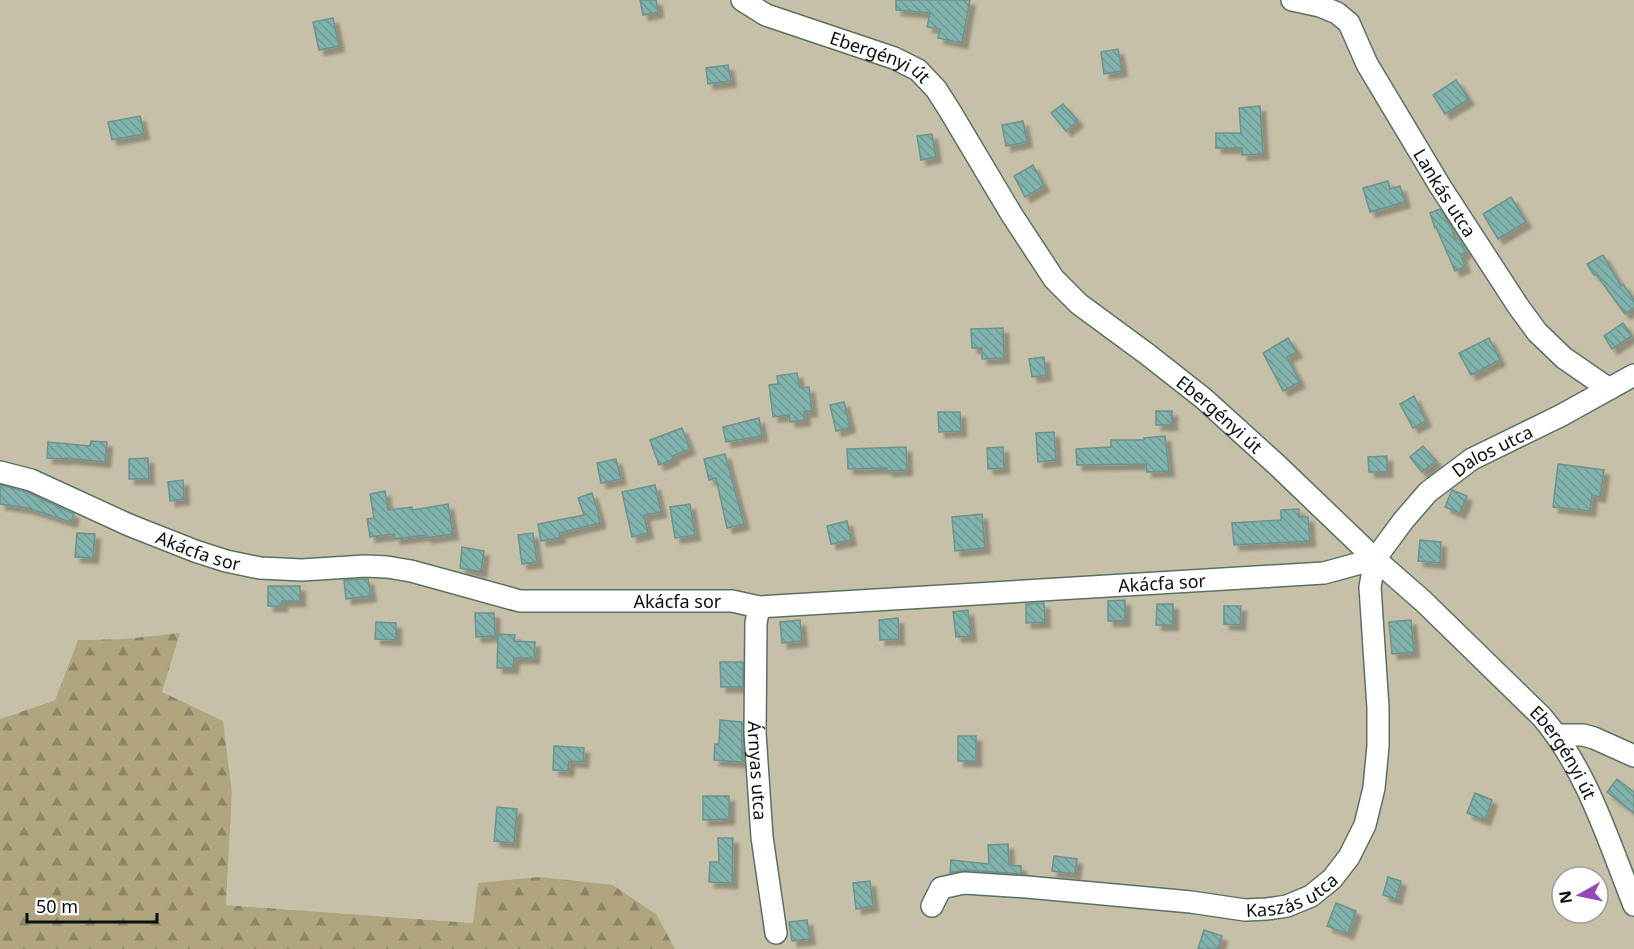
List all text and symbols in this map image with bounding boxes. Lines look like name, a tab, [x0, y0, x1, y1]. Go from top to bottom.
street label: Ebergényi út	[827, 25, 936, 88]
street label: Lankás utca	[1408, 144, 1482, 242]
street label: Ebergényi út	[1172, 370, 1268, 459]
street label: Dalos utca	[1447, 419, 1536, 482]
street label: Akácfa sor	[153, 525, 243, 576]
street label: Akácfa sor	[1117, 568, 1207, 597]
street label: Akácfa sor	[633, 589, 722, 613]
street label: Ebergényi út	[1525, 700, 1602, 803]
street label: Árnyas utca	[743, 721, 773, 821]
north arrow	[1550, 865, 1610, 925]
street label: Kaszás utca	[1245, 867, 1342, 922]
scale bar	[27, 886, 158, 924]
text: N	[1553, 889, 1577, 905]
text: 50 m	[36, 894, 78, 918]

